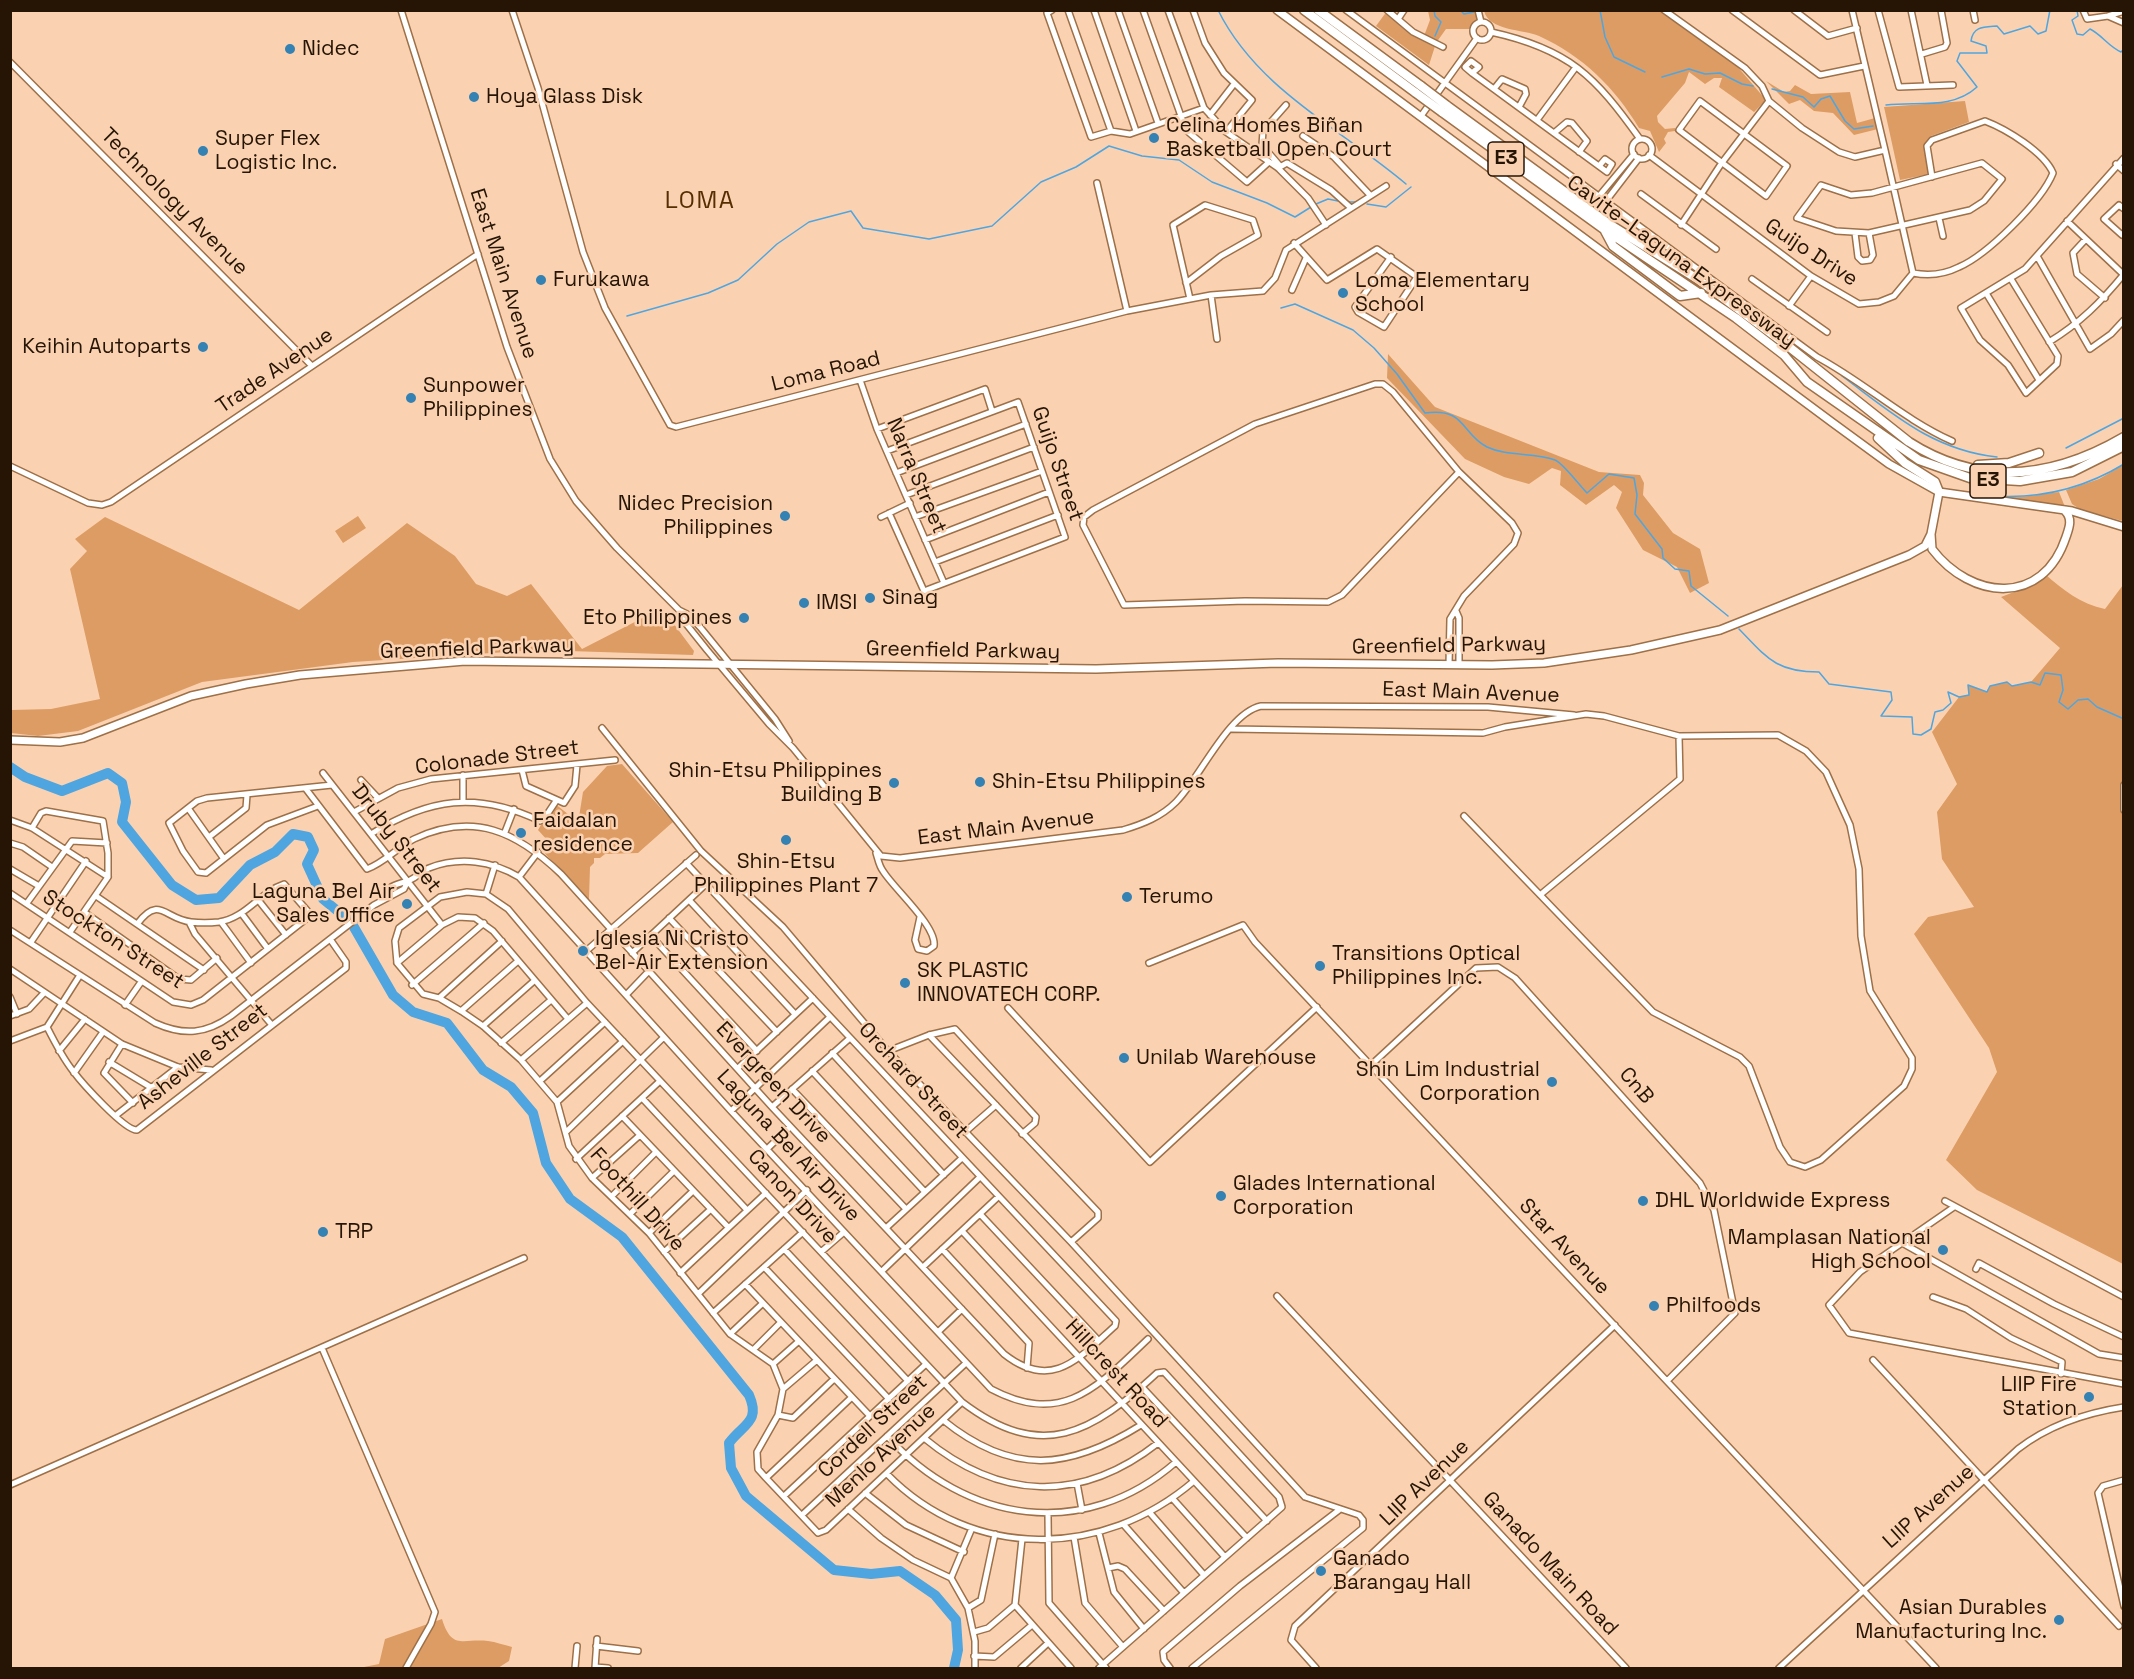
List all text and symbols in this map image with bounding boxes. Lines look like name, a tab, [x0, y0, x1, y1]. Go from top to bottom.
place label: Nidec	[302, 36, 360, 62]
marker: Nidec	[283, 42, 297, 56]
place label: Hoya Glass Disk	[486, 84, 643, 110]
marker: Hoya Glass Disk	[467, 90, 481, 104]
place label: Celina Homes Biñan Basketball Open Court	[1166, 113, 1392, 163]
street label: Technology Avenue	[95, 123, 253, 281]
place label: Super Flex Logistic Inc.	[215, 126, 337, 176]
marker: Celina Homes Biñan Basketball Open Court	[1147, 131, 1161, 145]
road number: E3	[1488, 142, 1524, 176]
marker: Super Flex Logistic Inc.	[196, 144, 210, 158]
street label: Cavite–Laguna Expressway	[1562, 170, 1800, 354]
street label: East Main Avenue	[464, 186, 542, 362]
district label: LOMA	[665, 187, 735, 215]
street label: Guijo Drive	[1760, 214, 1862, 292]
place label: Furukawa	[553, 267, 650, 293]
place label: Loma Elementary School	[1355, 268, 1530, 318]
marker: Furukawa	[534, 273, 548, 287]
marker: Loma Elementary School	[1336, 286, 1350, 300]
street label: Trade Avenue	[212, 323, 338, 419]
place label: Keihin Autoparts	[22, 334, 191, 360]
marker: Keihin Autoparts	[196, 340, 210, 354]
street label: Loma Road	[769, 346, 883, 398]
place label: Sunpower Philippines	[423, 373, 532, 423]
marker: Sunpower Philippines	[404, 391, 418, 405]
street label: Guijo Street	[1026, 403, 1088, 525]
street label: Narra Street	[880, 414, 952, 538]
road number: E3	[1970, 464, 2006, 498]
place label: Nidec Precision Philippines	[618, 491, 773, 541]
marker: Nidec Precision Philippines	[778, 509, 792, 523]
place label: Sinag	[882, 585, 938, 611]
place label: IMSI	[816, 590, 857, 616]
marker: Sinag	[863, 591, 877, 605]
marker: IMSI	[797, 596, 811, 610]
place label: Eto Philippines	[583, 605, 732, 631]
marker: Eto Philippines	[737, 611, 751, 625]
street label: Greenfield Parkway	[1352, 632, 1546, 660]
street label: Greenfield Parkway	[379, 633, 575, 665]
street label: Greenfield Parkway	[866, 637, 1060, 665]
street label: East Main Avenue	[1382, 677, 1560, 709]
street label: Colonade Street	[414, 735, 580, 781]
place label: Shin-Etsu Philippines Building B	[668, 758, 882, 808]
place label: Shin-Etsu Philippines	[992, 769, 1206, 795]
marker: Shin-Etsu Philippines	[973, 775, 987, 789]
marker: Shin-Etsu Philippines Building B	[887, 776, 901, 790]
street label: Druby Street	[346, 780, 446, 898]
street label: East Main Avenue	[916, 805, 1096, 851]
place label: Faidalan residence	[533, 808, 633, 858]
marker: Faidalan residence	[514, 826, 528, 840]
marker: Shin-Etsu Philippines Plant 7	[779, 833, 793, 847]
place label: Shin-Etsu Philippines Plant 7	[694, 849, 878, 899]
place label: Laguna Bel Air Sales Office	[252, 879, 395, 929]
place label: Terumo	[1139, 884, 1213, 910]
street label: Stockton Street	[37, 885, 189, 995]
marker: Terumo	[1120, 890, 1134, 904]
marker: Laguna Bel Air Sales Office	[400, 897, 414, 911]
place label: Iglesia Ni Cristo Bel-Air Extension	[595, 926, 768, 976]
place label: Transitions Optical Philippines Inc.	[1332, 941, 1520, 991]
marker: Iglesia Ni Cristo Bel-Air Extension	[576, 944, 590, 958]
place label: SK PLASTIC INNOVATECH CORP.	[917, 958, 1101, 1008]
marker: Transitions Optical Philippines Inc.	[1313, 959, 1327, 973]
marker: SK PLASTIC INNOVATECH CORP.	[898, 976, 912, 990]
street label: Asheville Street	[133, 998, 273, 1116]
street label: Evergreen Drive	[710, 1017, 836, 1149]
street label: Orchard Street	[853, 1018, 973, 1144]
place label: Unilab Warehouse	[1136, 1045, 1317, 1071]
marker: Unilab Warehouse	[1117, 1051, 1131, 1065]
place label: Shin Lim Industrial Corporation	[1356, 1057, 1540, 1107]
street label: CnB	[1613, 1063, 1659, 1109]
street label: Laguna Bel Air Drive	[711, 1065, 865, 1227]
marker: Shin Lim Industrial Corporation	[1545, 1075, 1559, 1089]
street label: Foothill Drive	[584, 1143, 690, 1257]
street label: Canon Drive	[742, 1145, 842, 1249]
place label: Glades International Corporation	[1233, 1171, 1436, 1221]
place label: DHL Worldwide Express	[1655, 1188, 1890, 1214]
marker: Glades International Corporation	[1214, 1189, 1228, 1203]
street label: Star Avenue	[1513, 1194, 1615, 1300]
marker: DHL Worldwide Express	[1636, 1194, 1650, 1208]
place label: TRP	[335, 1219, 373, 1245]
marker: TRP	[316, 1225, 330, 1239]
place label: Mamplasan National High School	[1727, 1225, 1931, 1275]
marker: Mamplasan National High School	[1936, 1243, 1950, 1257]
place label: Philfoods	[1666, 1293, 1761, 1319]
marker: Philfoods	[1647, 1299, 1661, 1313]
street label: Hillcrest Road	[1059, 1315, 1173, 1433]
street label: Cordell Street	[813, 1370, 933, 1484]
place label: LIIP Fire Station	[2001, 1372, 2077, 1422]
marker: LIIP Fire Station	[2082, 1390, 2096, 1404]
street label: Menlo Avenue	[821, 1399, 941, 1513]
street label: LIIP Avenue	[1375, 1434, 1475, 1532]
street label: LIIP Avenue	[1878, 1460, 1980, 1554]
street label: Ganado Main Road	[1477, 1487, 1623, 1641]
place label: Ganado Barangay Hall	[1333, 1546, 1471, 1596]
marker: Ganado Barangay Hall	[1314, 1564, 1328, 1578]
place label: Asian Durables Manufacturing Inc.	[1855, 1595, 2047, 1645]
marker: Asian Durables Manufacturing Inc.	[2052, 1613, 2066, 1627]

